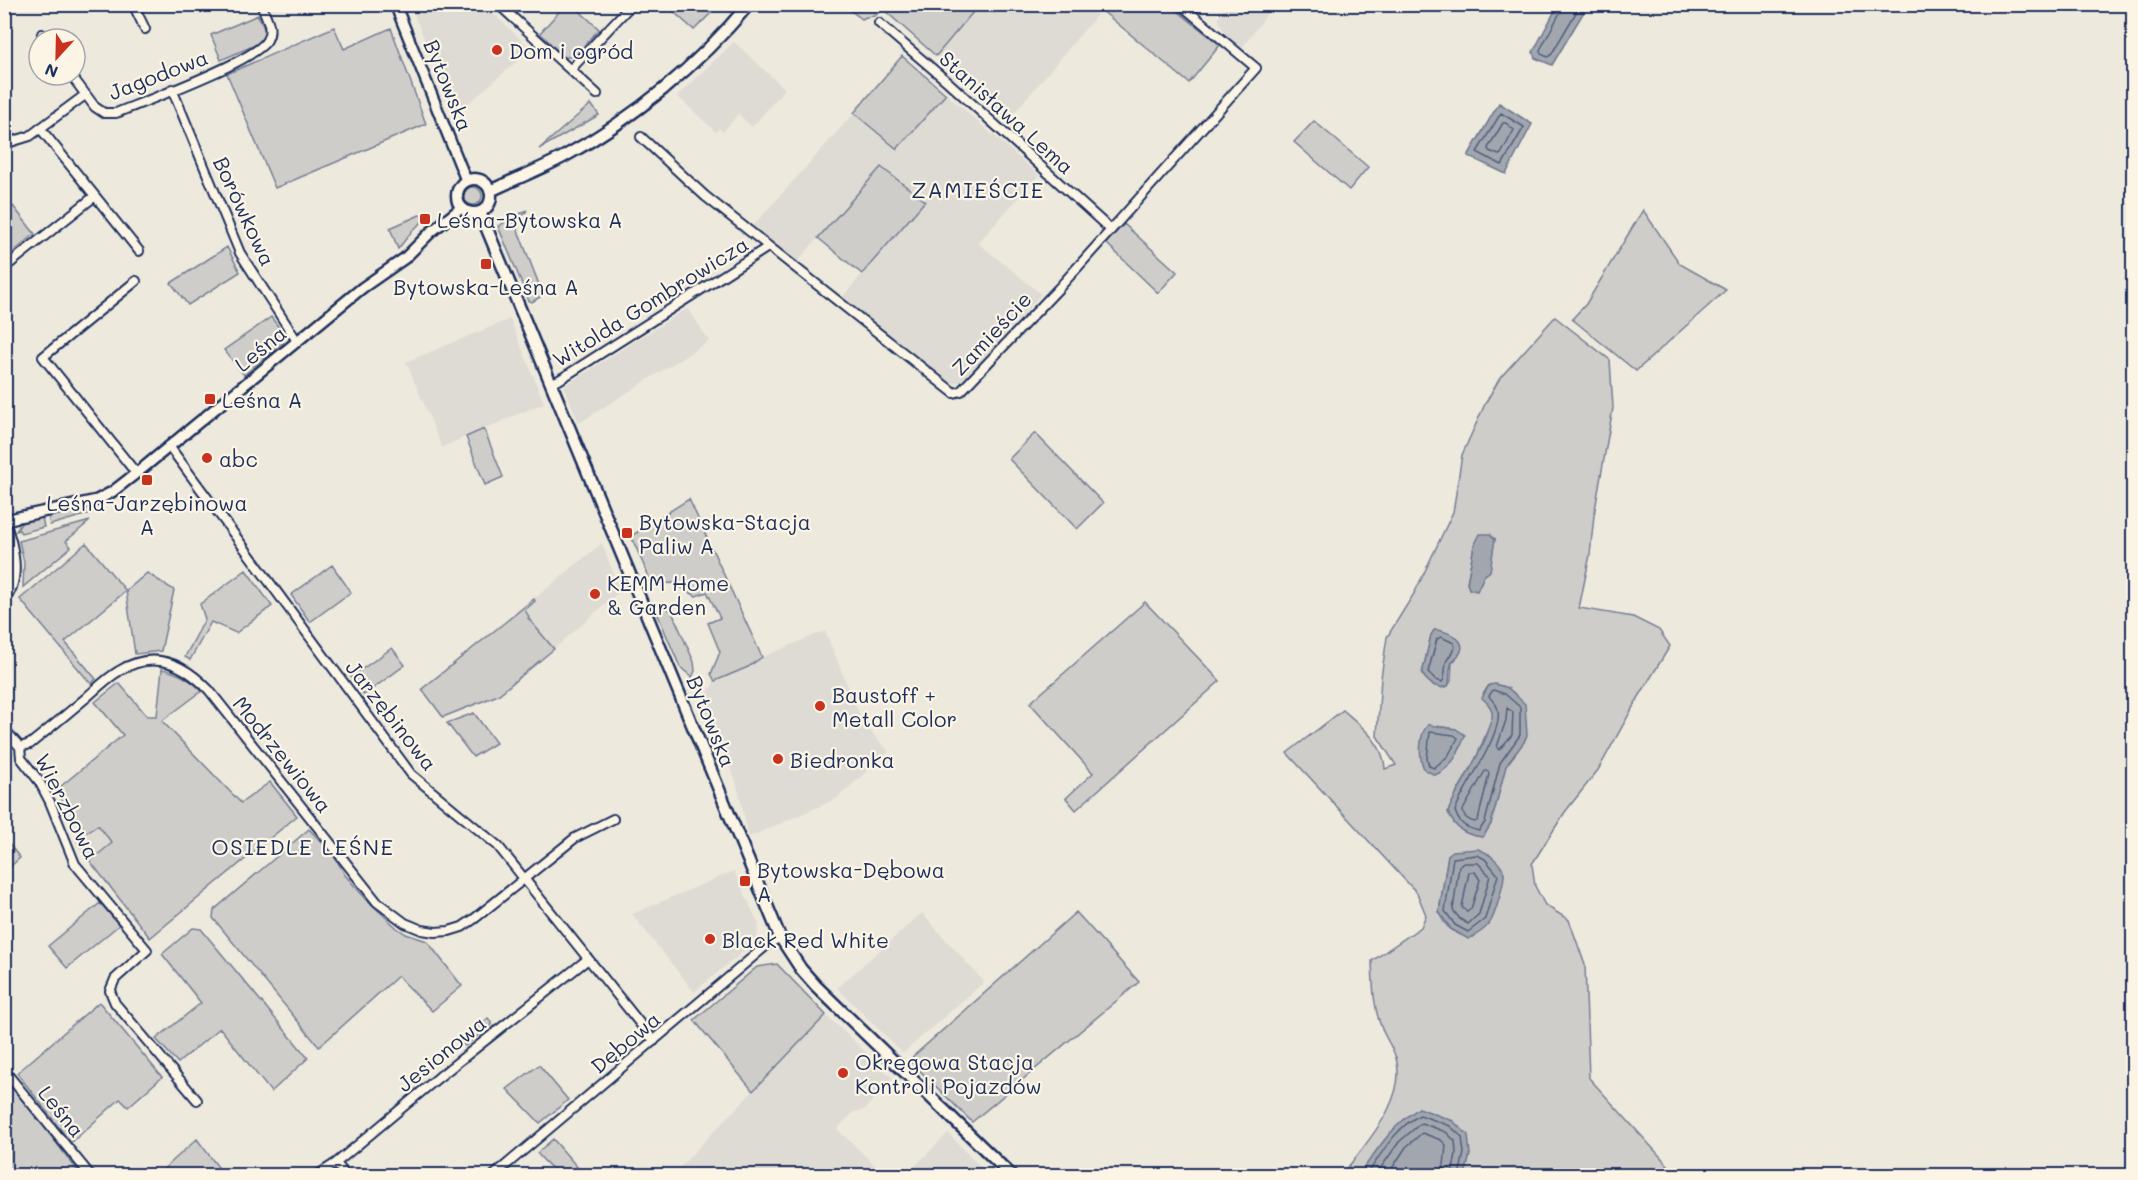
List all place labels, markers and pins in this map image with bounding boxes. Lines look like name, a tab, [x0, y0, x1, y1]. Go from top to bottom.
place label: Dom i ogród	[509, 37, 633, 64]
marker: Dom i ogród	[490, 43, 504, 57]
place label: Leśna-Bytowska A	[437, 206, 623, 233]
marker: Leśna-Bytowska A	[418, 212, 432, 226]
marker: Bytowska-Leśna A	[479, 257, 493, 271]
place label: Bytowska-Leśna A	[393, 273, 579, 300]
place label: Leśna A	[222, 386, 302, 413]
marker: Leśna A	[203, 392, 217, 406]
place label: abc	[219, 445, 258, 472]
marker: abc	[200, 451, 214, 465]
marker: Leśna-Jarzębinowa A	[140, 473, 154, 487]
place label: Leśna-Jarzębinowa A	[47, 489, 247, 540]
place label: Bytowska-Stacja Paliw A	[639, 508, 811, 559]
marker: Bytowska-Stacja Paliw A	[620, 526, 634, 540]
place label: KEMM Home & Garden	[607, 569, 729, 620]
marker: KEMM Home & Garden	[588, 587, 602, 601]
place label: Baustoff + Metall Color	[832, 681, 957, 732]
marker: Baustoff + Metall Color	[813, 699, 827, 713]
place label: Biedronka	[790, 746, 895, 773]
marker: Biedronka	[771, 752, 785, 766]
place label: Bytowska-Dębowa A	[757, 856, 945, 907]
marker: Bytowska-Dębowa A	[738, 874, 752, 888]
place label: Black Red White	[722, 926, 889, 953]
marker: Black Red White	[703, 932, 717, 946]
place label: Okręgowa Stacja Kontroli Pojazdów	[855, 1048, 1042, 1099]
marker: Okręgowa Stacja Kontroli Pojazdów	[836, 1066, 850, 1080]

